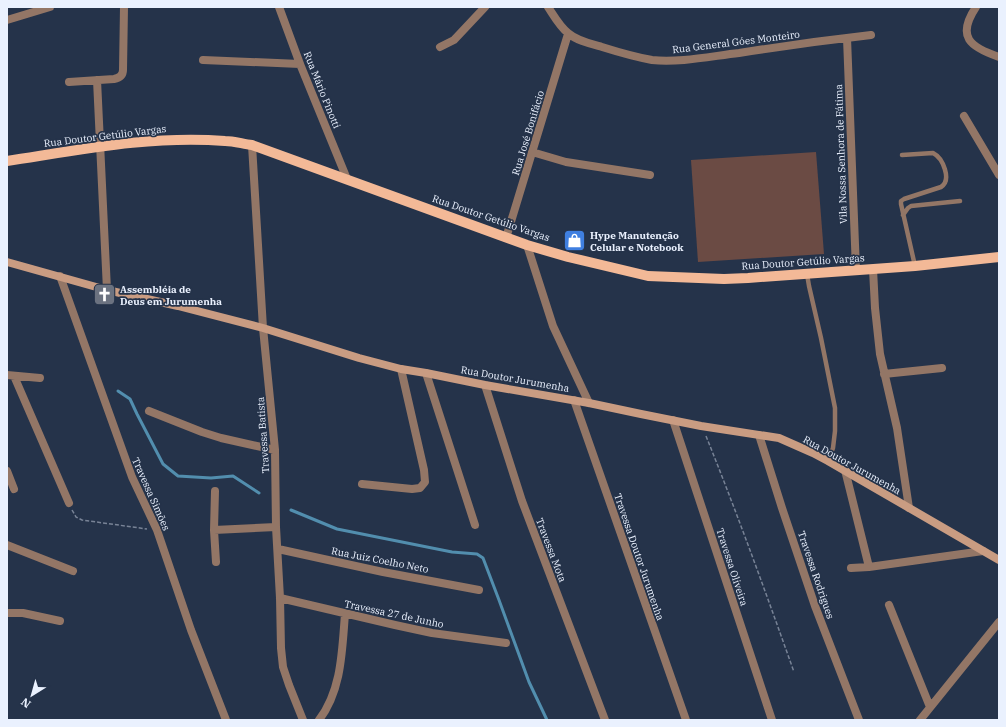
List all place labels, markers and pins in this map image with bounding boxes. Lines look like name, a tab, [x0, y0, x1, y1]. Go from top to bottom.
shop icon: Hype Manutenção Celular e Notebook	[561, 228, 587, 254]
place label: Hype Manutenção Celular e Notebook	[590, 229, 684, 254]
church icon: Assembléia de Deus em Jurumenha	[91, 282, 117, 308]
place label: Assembléia de Deus em Jurumenha	[120, 283, 222, 308]

